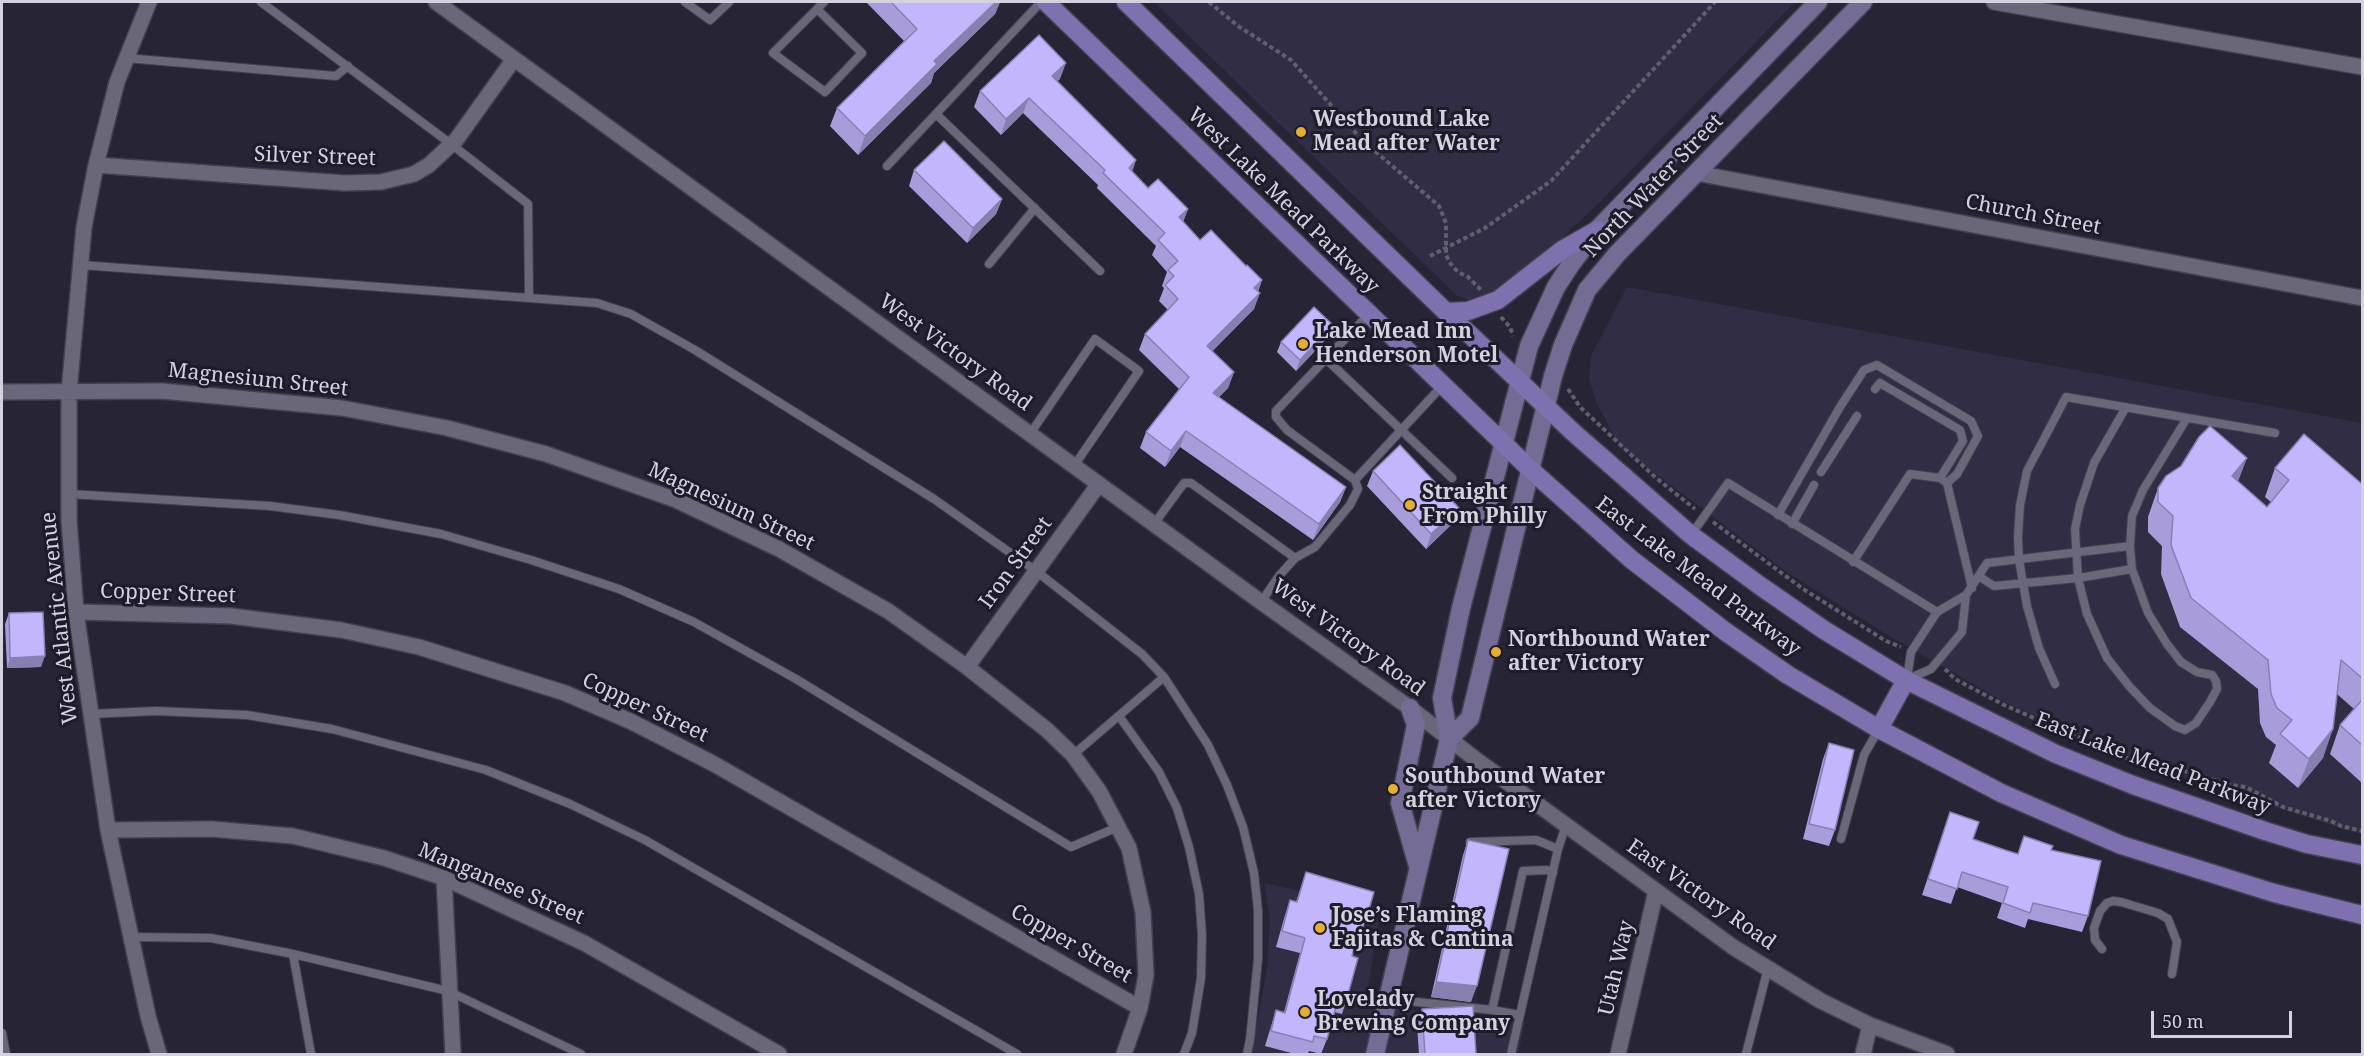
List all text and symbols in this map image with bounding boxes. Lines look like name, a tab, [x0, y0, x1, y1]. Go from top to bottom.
street label: West Lake Mead Parkway	[1182, 103, 1384, 299]
place label: Westbound Lake Mead after Water	[1313, 107, 1500, 157]
street label: North Water Street	[1579, 109, 1729, 263]
marker: Westbound Lake Mead after Water	[1294, 125, 1308, 139]
street label: Silver Street	[254, 142, 376, 172]
street label: Church Street	[1963, 190, 2103, 240]
street label: West Victory Road	[874, 289, 1036, 417]
place label: Lake Mead Inn Henderson Motel	[1315, 319, 1498, 369]
marker: Lake Mead Inn Henderson Motel	[1296, 337, 1310, 351]
street label: Magnesium Street	[167, 358, 349, 402]
street label: Magnesium Street	[644, 457, 818, 557]
place label: Straight From Philly	[1422, 480, 1547, 530]
street label: East Lake Mead Parkway	[1591, 492, 1805, 662]
marker: Straight From Philly	[1403, 498, 1417, 512]
street label: West Atlantic Avenue	[36, 511, 84, 725]
street label: Iron Street	[974, 512, 1058, 614]
street label: West Victory Road	[1267, 574, 1429, 702]
street label: Copper Street	[100, 579, 236, 609]
place label: Northbound Water after Victory	[1508, 627, 1710, 677]
marker: Northbound Water after Victory	[1489, 645, 1503, 659]
street label: Copper Street	[578, 668, 712, 748]
street label: East Lake Mead Parkway	[2032, 707, 2274, 821]
place label: Southbound Water after Victory	[1405, 764, 1605, 814]
marker: Southbound Water after Victory	[1386, 782, 1400, 796]
street label: East Victory Road	[1622, 834, 1780, 956]
street label: Manganese Street	[414, 838, 588, 930]
street label: Copper Street	[1006, 899, 1136, 989]
place label: Jose’s Flaming Fajitas & Cantina	[1332, 903, 1514, 953]
street label: Utah Way	[1594, 918, 1640, 1018]
marker: Jose’s Flaming Fajitas & Cantina	[1313, 921, 1327, 935]
place label: Lovelady Brewing Company	[1317, 987, 1510, 1037]
scale bar	[2154, 999, 2295, 1037]
marker: Lovelady Brewing Company	[1298, 1005, 1312, 1019]
text: 50 m	[2162, 1009, 2204, 1033]

